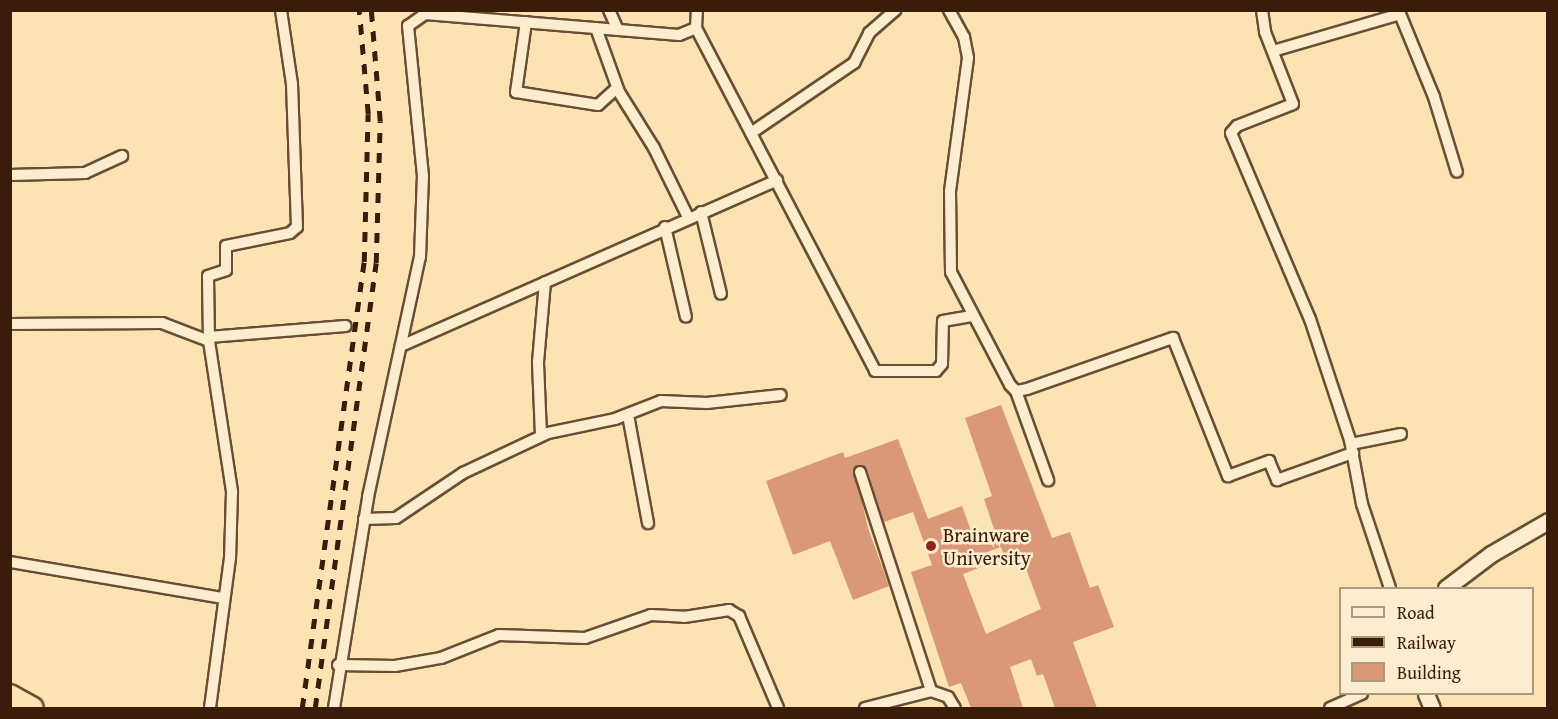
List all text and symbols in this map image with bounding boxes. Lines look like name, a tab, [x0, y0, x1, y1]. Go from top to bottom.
place label: Brainware University	[943, 522, 1031, 569]
marker: Brainware University	[924, 539, 938, 553]
legend	[1339, 587, 1534, 695]
text: Road	[1397, 599, 1435, 626]
text: Railway	[1397, 629, 1456, 656]
text: Building	[1397, 659, 1461, 686]

